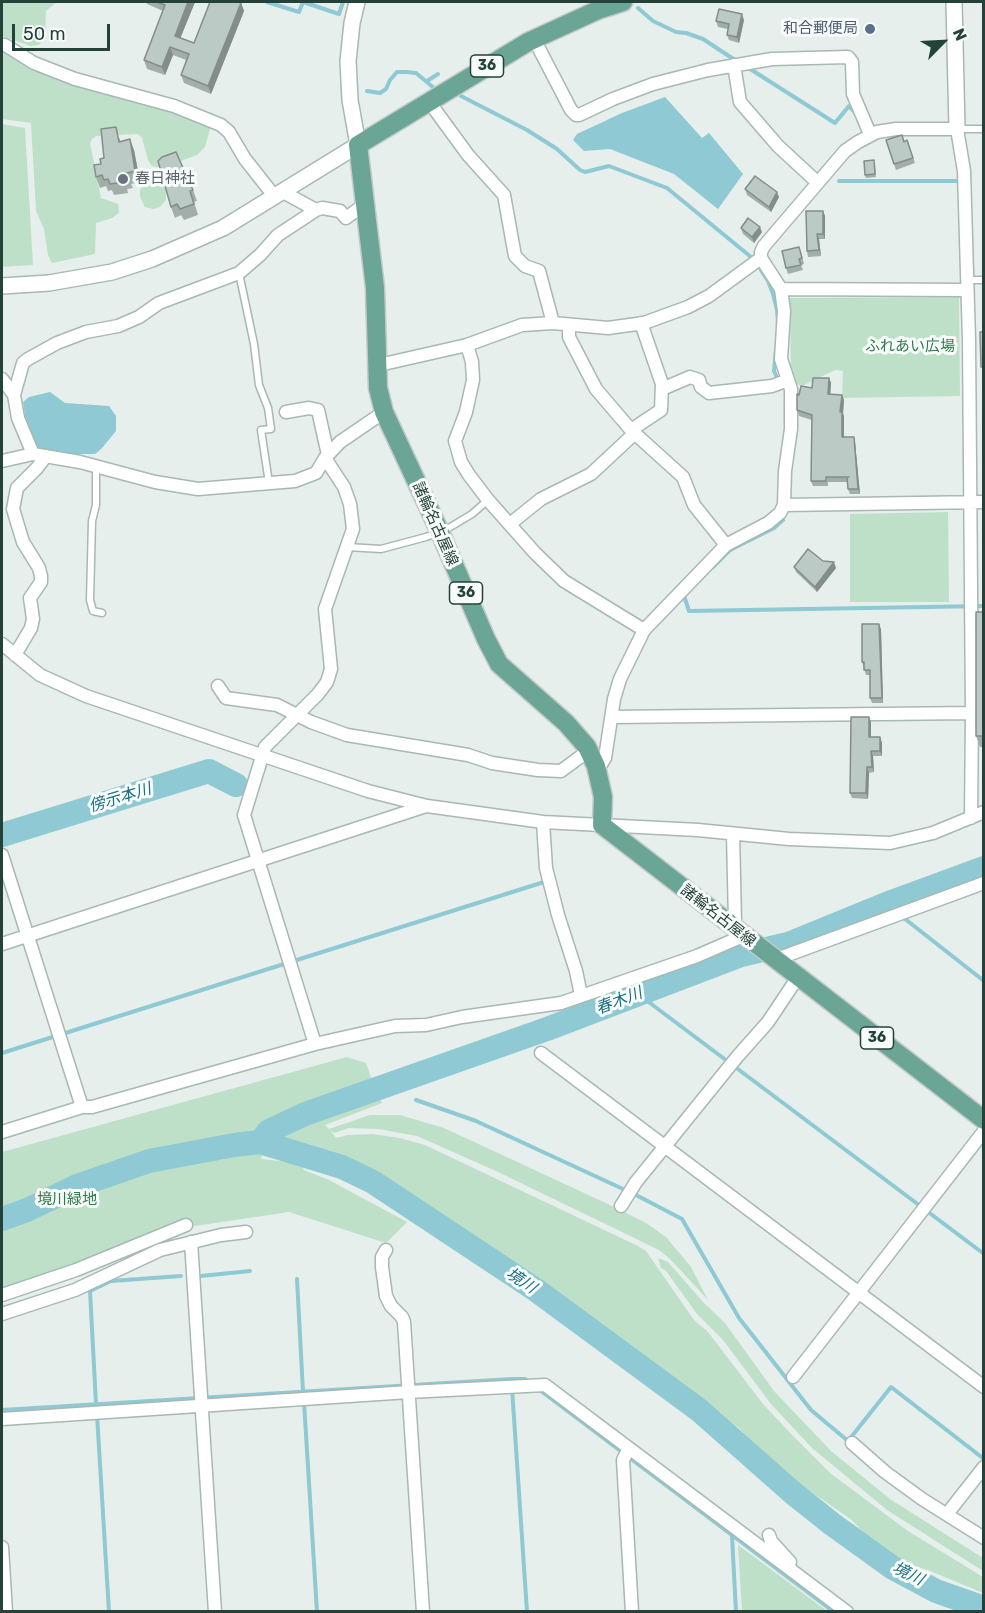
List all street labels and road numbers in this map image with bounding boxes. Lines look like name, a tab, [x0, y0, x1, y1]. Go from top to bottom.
road number: 36	[470, 55, 504, 77]
street label: 諸輪名古屋線	[408, 479, 462, 569]
road number: 36	[450, 582, 482, 604]
street label: 諸輪名古屋線	[677, 881, 759, 951]
road number: 36	[860, 1027, 894, 1049]

